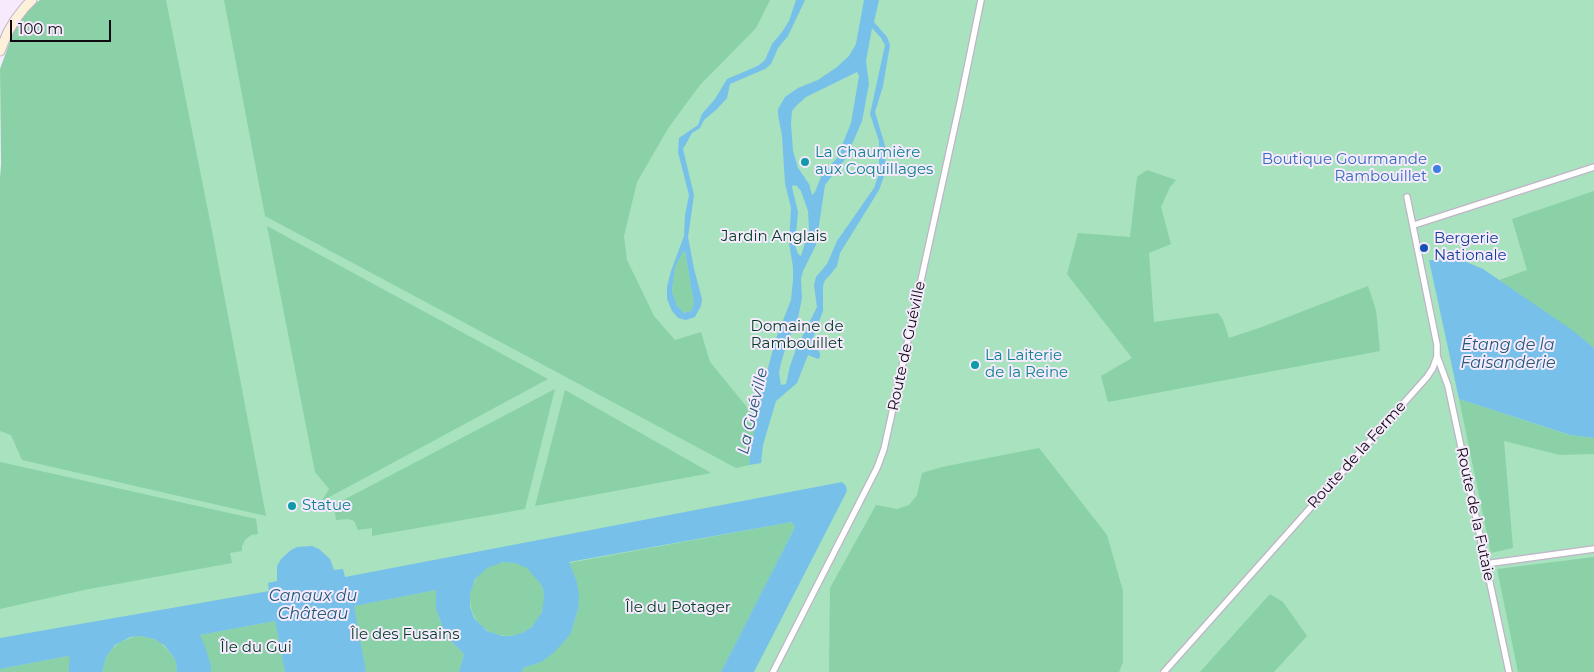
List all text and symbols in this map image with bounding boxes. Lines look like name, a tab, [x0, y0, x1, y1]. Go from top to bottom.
scale bar	[12, 10, 114, 42]
text: 100 m	[18, 19, 63, 38]
place label: La Chaumière aux Coquillages	[815, 144, 933, 179]
place label: Boutique Gourmande Rambouillet	[1262, 151, 1427, 186]
marker: La Chaumière aux Coquillages	[799, 156, 811, 168]
marker: Boutique Gourmande Rambouillet	[1431, 163, 1443, 175]
park label: Jardin Anglais	[721, 228, 827, 246]
place label: Bergerie Nationale	[1434, 230, 1507, 265]
marker: Bergerie Nationale	[1418, 242, 1430, 254]
street label: Route de Guéville	[884, 279, 930, 413]
park label: Domaine de Rambouillet	[751, 318, 843, 353]
water label: Étang de la Faisanderie	[1460, 335, 1556, 373]
place label: La Laiterie de la Reine	[985, 347, 1068, 382]
marker: La Laiterie de la Reine	[969, 359, 981, 371]
water label: La Guéville	[734, 366, 772, 456]
street label: Route de la Ferme	[1304, 398, 1410, 512]
street label: Route de la Futaie	[1452, 446, 1498, 582]
place label: Statue	[302, 497, 351, 515]
marker: Statue	[286, 500, 298, 512]
water label: Canaux du Château	[269, 586, 357, 624]
park label: Île du Potager	[625, 599, 731, 617]
park label: Île des Fusains	[350, 626, 460, 644]
park label: Île du Gui	[220, 639, 292, 657]

